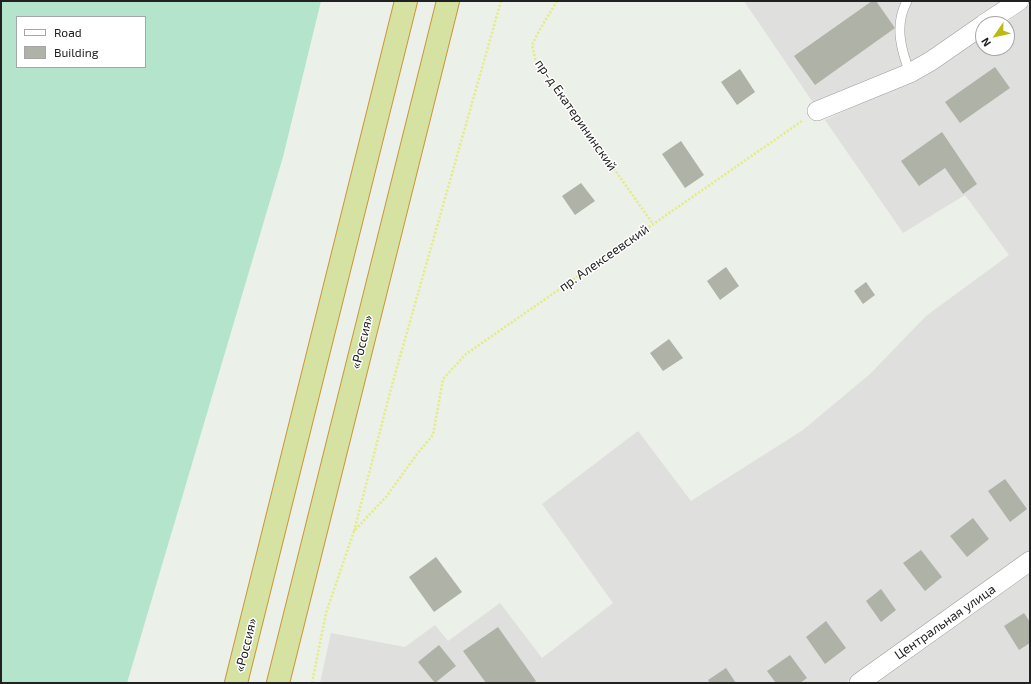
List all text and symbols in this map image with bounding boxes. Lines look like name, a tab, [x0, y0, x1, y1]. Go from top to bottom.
legend	[16, 16, 146, 68]
north arrow	[975, 16, 1015, 56]
text: Road	[54, 25, 82, 39]
text: N	[978, 36, 993, 49]
text: Building	[54, 45, 98, 59]
street label: пр-д Екатерининский	[532, 56, 620, 174]
street label: пр. Алексеевский	[556, 221, 652, 295]
street label: «Россия»	[348, 313, 376, 371]
street label: Центральная улица	[891, 581, 999, 663]
street label: «Россия»	[232, 616, 260, 674]

